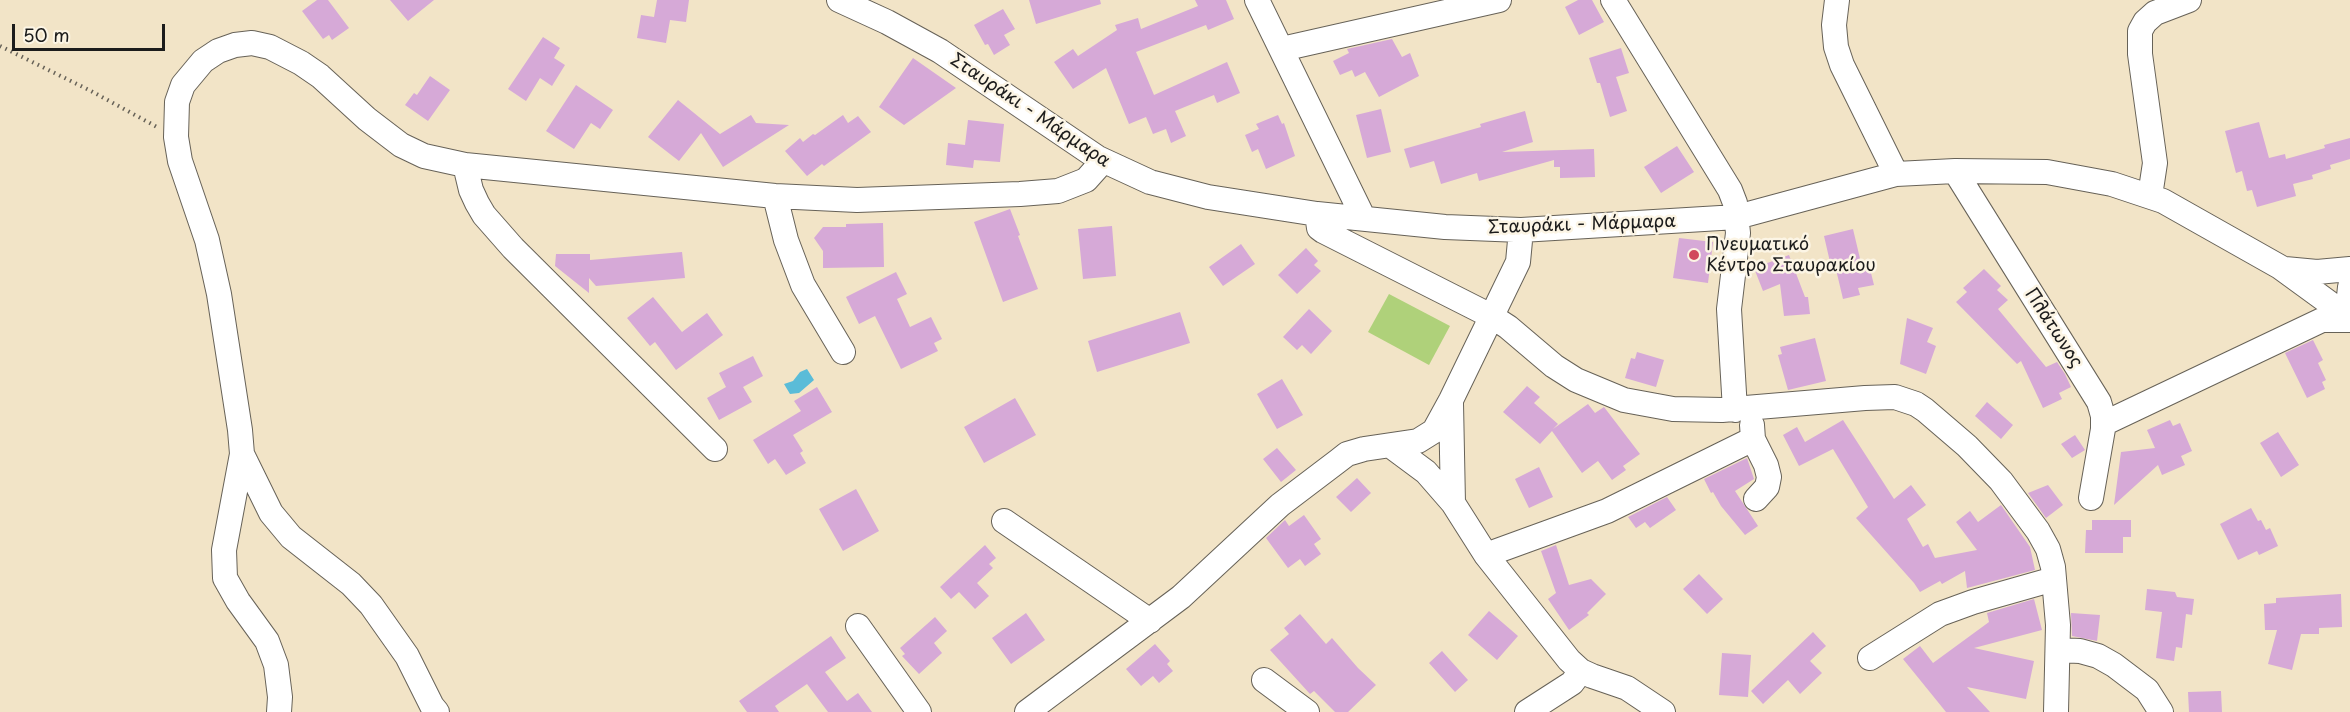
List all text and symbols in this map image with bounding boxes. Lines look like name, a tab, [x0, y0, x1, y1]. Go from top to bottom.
scale bar	[15, 12, 168, 50]
text: 50 m	[23, 21, 70, 48]
street label: Σταυράκι - Μάρμαρα	[946, 50, 1114, 172]
street label: Σταυράκι - Μάρμαρα	[1488, 211, 1676, 239]
place label: Πνευματικό Κέντρο Σταυρακίου	[1706, 234, 1876, 276]
marker: Πνευματικό Κέντρο Σταυρακίου	[1687, 248, 1701, 262]
street label: Πλάτωνος	[2019, 284, 2087, 372]

